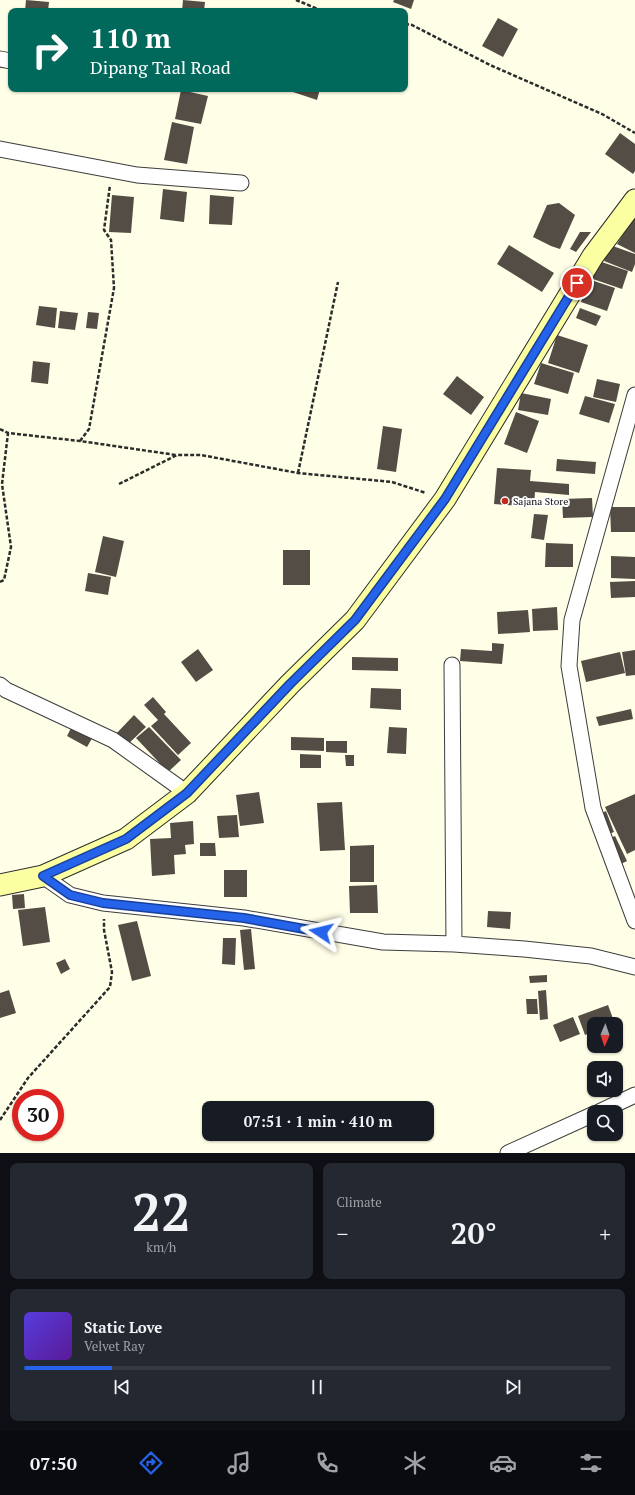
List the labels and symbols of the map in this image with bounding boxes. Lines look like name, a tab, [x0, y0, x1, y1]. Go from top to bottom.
pin	[560, 266, 594, 300]
place label: Sajana Store	[513, 495, 568, 508]
marker: Sajana Store	[500, 496, 510, 506]
position arrow	[300, 911, 342, 953]
north arrow	[587, 1017, 623, 1053]
speed limit sign: 30	[12, 1089, 64, 1141]

